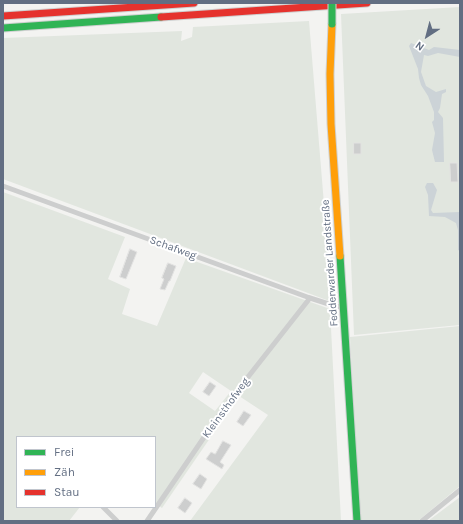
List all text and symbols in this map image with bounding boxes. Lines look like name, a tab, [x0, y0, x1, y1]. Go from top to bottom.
north arrow	[407, 16, 447, 56]
text: N	[413, 39, 427, 54]
street label: Fedderwarder Landstraße	[319, 199, 341, 327]
street label: Schafweg	[148, 233, 198, 263]
street label: Kleinsthofweg	[200, 375, 252, 441]
legend	[16, 436, 156, 508]
text: Frei	[54, 445, 74, 459]
text: Zäh	[54, 465, 75, 479]
text: Stau	[54, 485, 80, 499]

